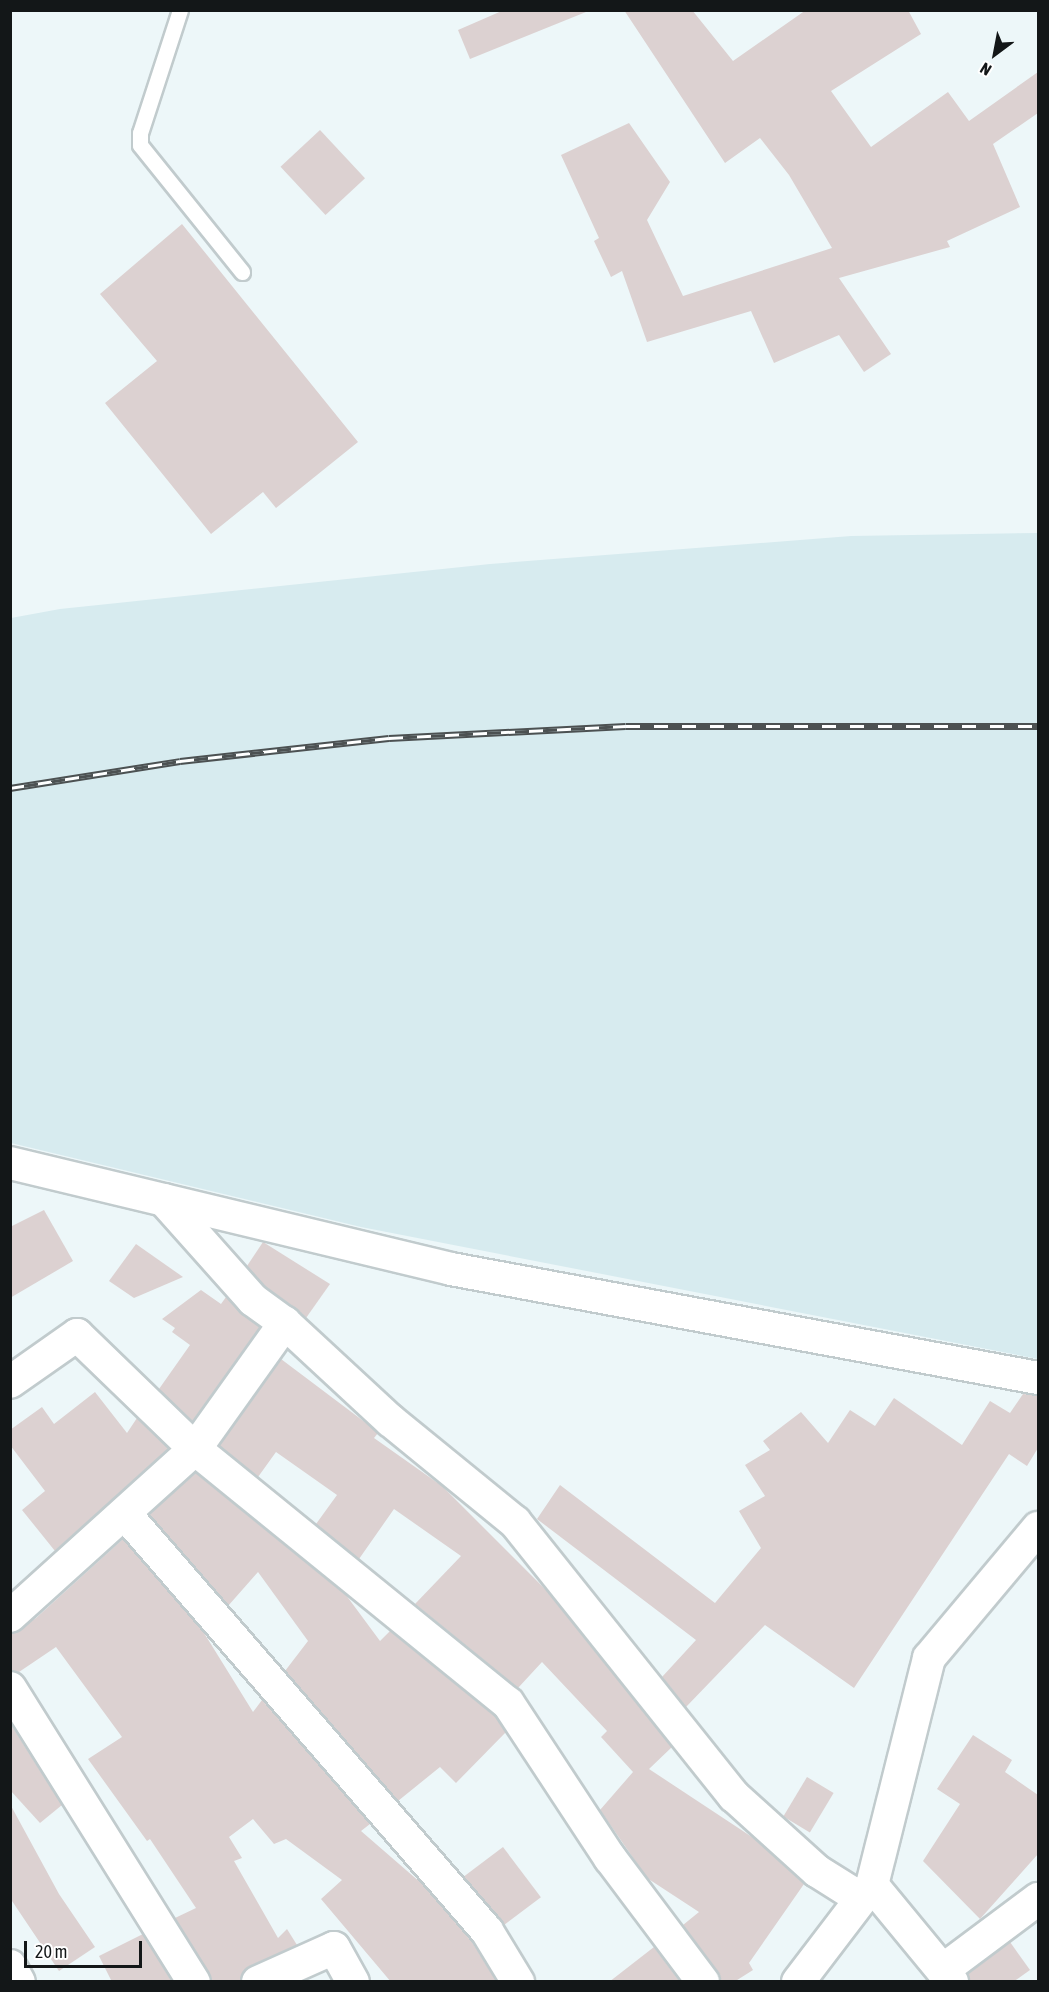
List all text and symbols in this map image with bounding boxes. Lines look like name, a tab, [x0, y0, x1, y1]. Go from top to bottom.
north arrow	[965, 24, 1025, 84]
text: N	[977, 59, 994, 79]
scale bar	[27, 1929, 146, 1967]
text: 20 m	[35, 1941, 67, 1962]

